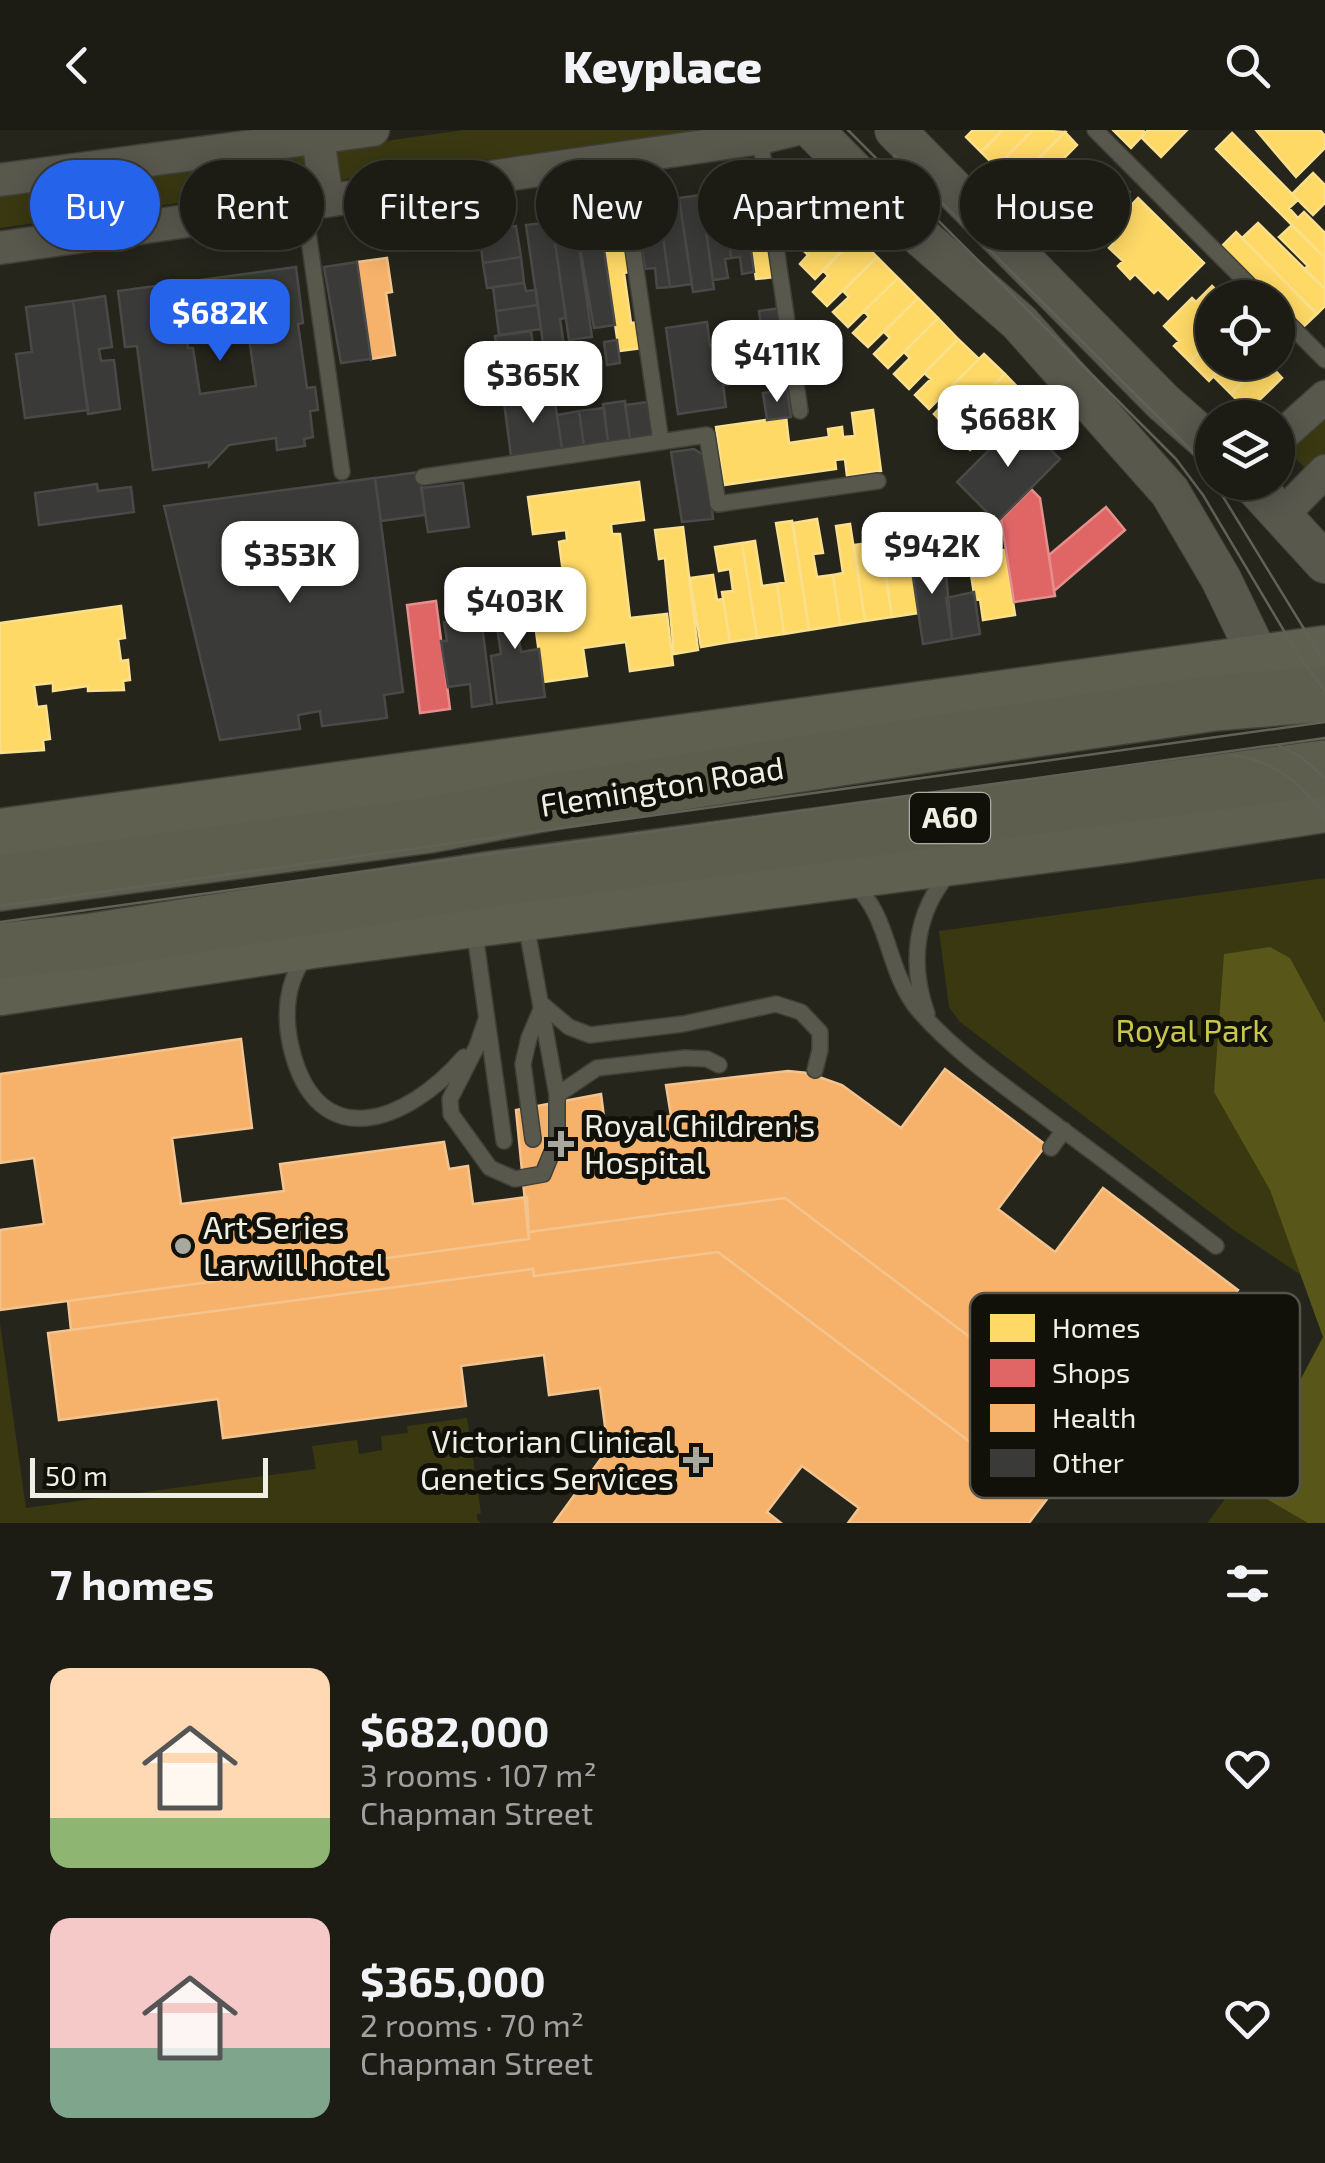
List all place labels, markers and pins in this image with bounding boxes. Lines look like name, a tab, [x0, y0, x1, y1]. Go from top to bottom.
pin: $682K	[150, 279, 290, 364]
pin: $411K	[707, 320, 847, 405]
pin: $365K	[463, 341, 603, 426]
pin: $668K	[938, 385, 1078, 470]
pin: $942K	[862, 512, 1002, 597]
pin: $353K	[220, 521, 360, 606]
pin: $403K	[445, 567, 585, 652]
place label: Royal Children's Hospital	[584, 1105, 815, 1180]
marker: Royal Children's Hospital	[548, 1131, 574, 1157]
place label: Art Series Larwill hotel	[203, 1207, 386, 1282]
marker: Art Series Larwill hotel	[172, 1235, 194, 1257]
place label: Victorian Clinical Genetics Services	[420, 1421, 674, 1496]
marker: Victorian Clinical Genetics Services	[683, 1447, 709, 1473]

